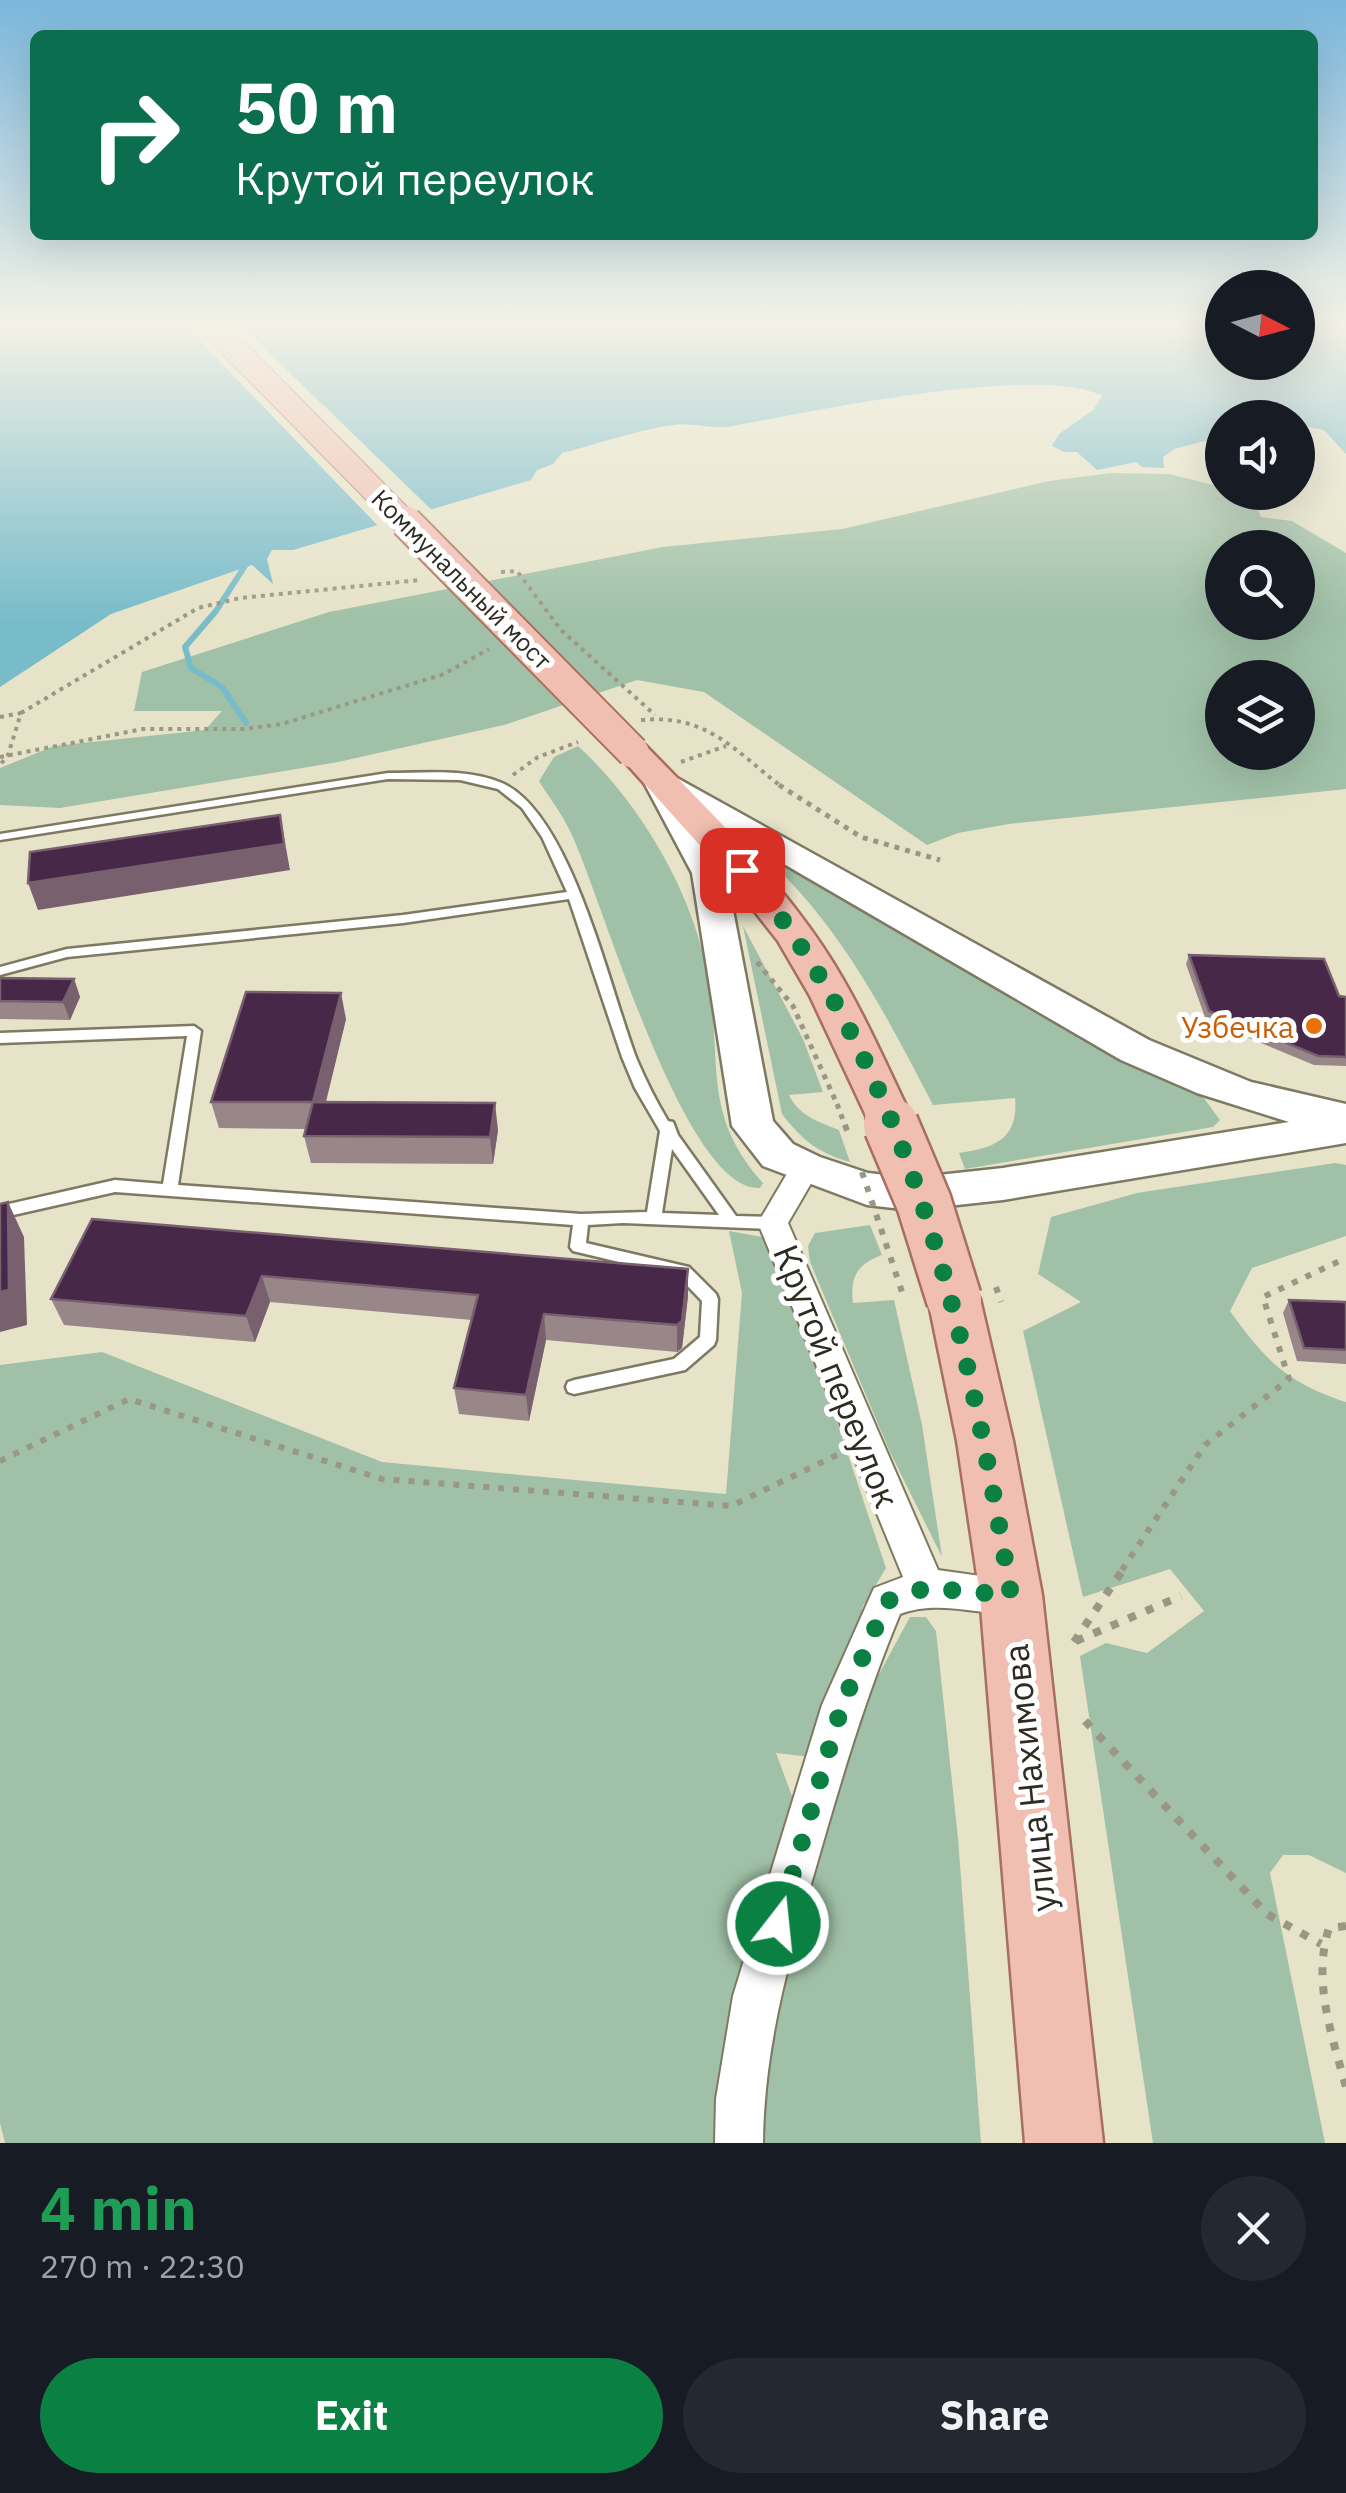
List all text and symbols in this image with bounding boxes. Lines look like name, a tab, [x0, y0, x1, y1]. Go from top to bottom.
text: 50 m	[235, 61, 398, 152]
icon: right	[70, 70, 200, 200]
text: Крутой переулок	[235, 149, 595, 207]
north arrow	[1205, 270, 1315, 380]
map controls	[1205, 270, 1315, 770]
button: sound	[1205, 400, 1315, 510]
street label: Коммунальный мост	[365, 482, 559, 676]
button: search	[1205, 530, 1315, 640]
button: layers	[1205, 660, 1315, 770]
pin	[700, 828, 785, 913]
icon: arrive	[715, 843, 770, 898]
place label: Узбечка	[1181, 1007, 1294, 1046]
marker: Узбечка	[1303, 1015, 1325, 1037]
street label: Крутой переулок	[763, 1238, 911, 1514]
street label: улица Нахимова	[992, 1642, 1066, 1914]
position arrow	[726, 1872, 830, 1976]
text: 4 min	[40, 2168, 197, 2247]
button: close	[1201, 2176, 1306, 2281]
text: 270 m · 22:30	[40, 2245, 245, 2287]
button: Exit	[40, 2358, 663, 2473]
button: Share	[683, 2358, 1306, 2473]

